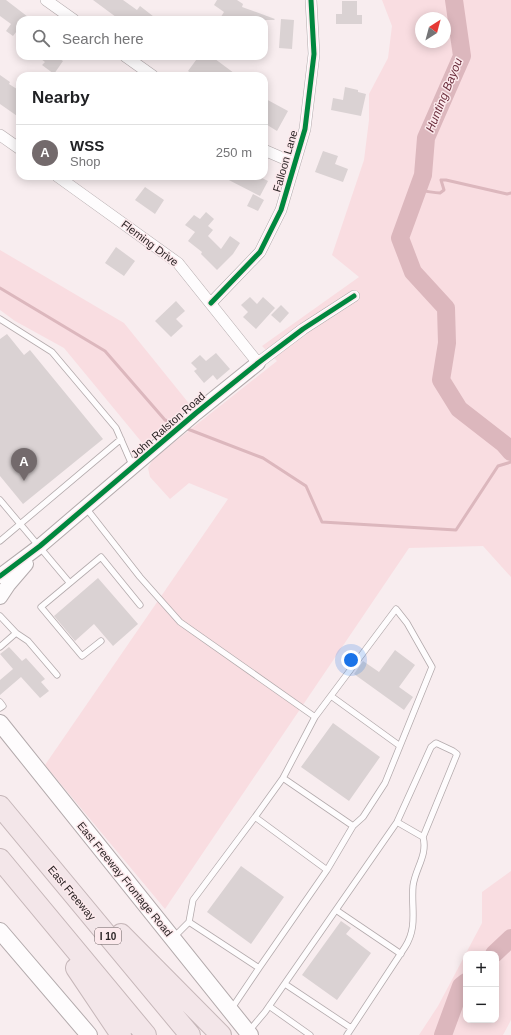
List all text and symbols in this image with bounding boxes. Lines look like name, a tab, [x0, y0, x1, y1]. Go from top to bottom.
north arrow	[415, 12, 451, 48]
search box	[16, 16, 268, 60]
icon: search	[30, 27, 52, 49]
text: Search here	[62, 30, 144, 47]
water label: Hunting Bayou	[423, 56, 465, 134]
text: Nearby	[32, 88, 90, 107]
street label: Falloon Lane	[270, 129, 300, 193]
text: WSS	[70, 137, 104, 154]
text: A	[40, 145, 50, 160]
text: 250 m	[216, 145, 252, 160]
text: Shop	[70, 154, 100, 169]
street label: Fleming Drive	[119, 218, 181, 268]
street label: John Ralston Road	[129, 390, 207, 460]
pin: A	[11, 448, 37, 481]
your location	[341, 650, 361, 670]
street label: East Freeway Frontage Road	[75, 819, 175, 939]
street label: East Freeway	[46, 863, 99, 923]
road number: I 10	[95, 928, 121, 944]
map controls	[463, 951, 499, 1023]
button: +	[463, 951, 499, 987]
button: −	[463, 987, 499, 1023]

